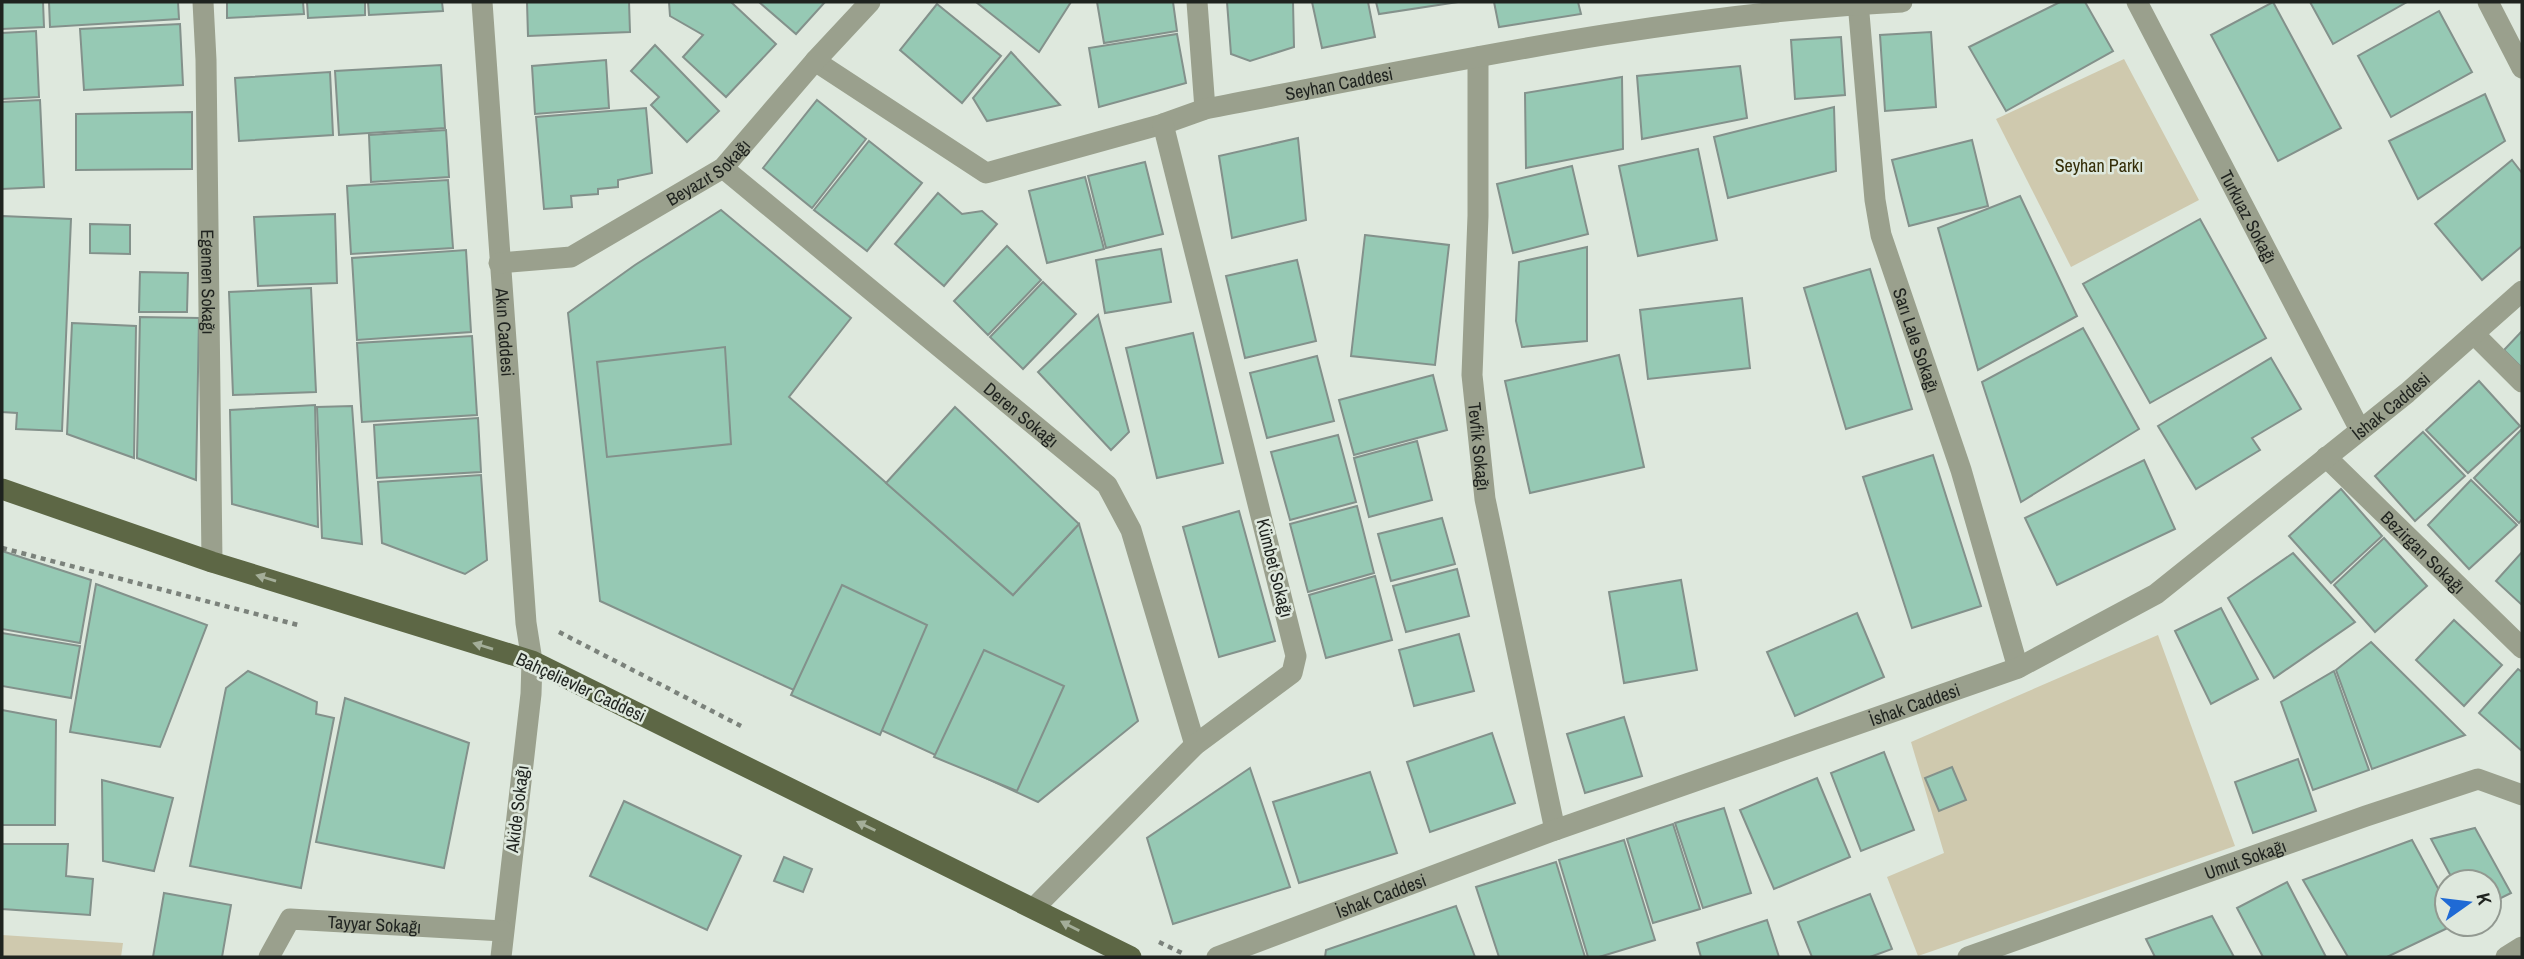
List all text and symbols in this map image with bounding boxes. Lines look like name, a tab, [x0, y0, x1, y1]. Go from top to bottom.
street label: Seyhan Caddesi	[1283, 60, 1395, 106]
street label: Beyazıt Sokağı	[661, 133, 756, 211]
park label: Seyhan Parkı	[2055, 153, 2143, 178]
street label: Turkuaz Sokağı	[2214, 166, 2284, 268]
street label: Egemen Sokağı	[196, 229, 222, 335]
street label: Sarı Lale Sokağı	[1887, 284, 1946, 396]
street label: Akın Caddesi	[490, 286, 521, 377]
street label: İshak Caddesi	[2346, 366, 2435, 445]
street label: Deren Sokağı	[979, 376, 1064, 453]
street label: Tevfik Sokağı	[1462, 401, 1497, 492]
street label: Bezirgan Sokağı	[2376, 505, 2471, 599]
street label: Kümbet Sokağı	[1251, 516, 1299, 620]
one-way arrow	[255, 573, 276, 583]
one-way arrow	[473, 640, 494, 651]
street label: Bahçelievler Caddesi	[512, 646, 650, 728]
street label: İshak Caddesi	[1866, 677, 1963, 732]
street label: Akide Sokağı	[499, 764, 535, 855]
one-way arrow	[856, 820, 876, 831]
street label: Umut Sokağı	[2201, 833, 2290, 885]
street label: İshak Caddesi	[1332, 867, 1429, 924]
north arrow	[2433, 868, 2503, 938]
text: K	[2471, 890, 2499, 908]
street label: Tayyar Sokağı	[327, 909, 422, 939]
one-way arrow	[1060, 921, 1080, 932]

